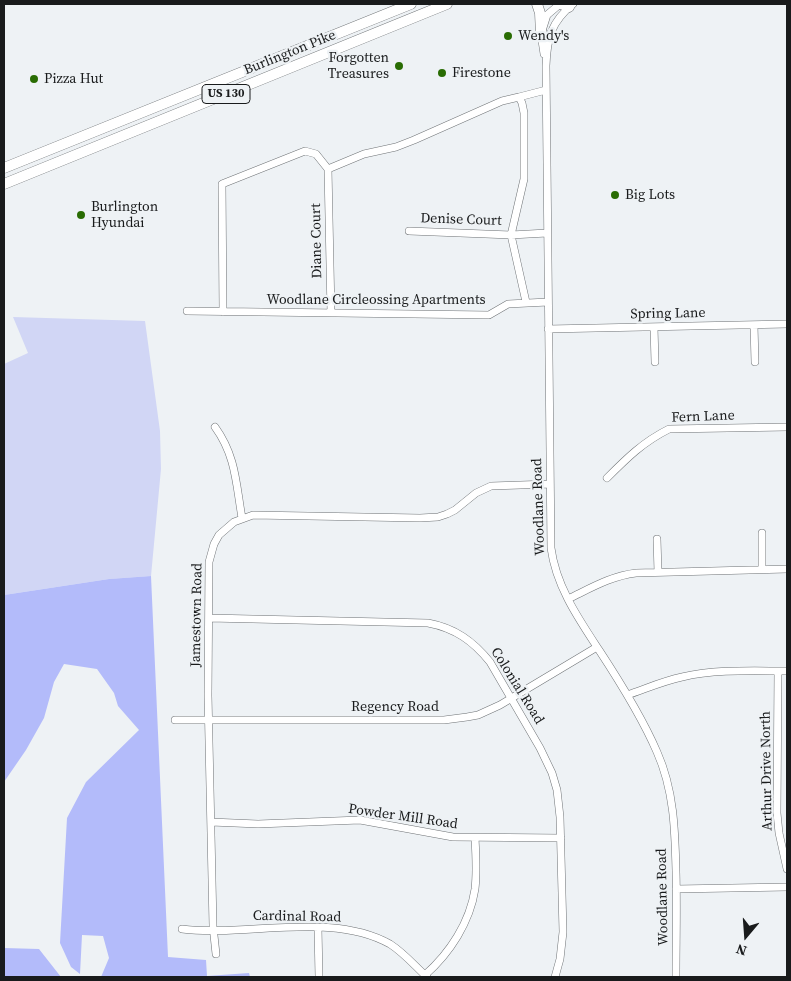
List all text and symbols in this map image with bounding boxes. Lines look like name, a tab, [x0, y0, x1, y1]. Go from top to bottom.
street label: Burlington Pike	[242, 27, 338, 79]
place label: Wendy's	[518, 28, 569, 44]
marker: Wendy's	[502, 30, 514, 42]
place label: Forgotten Treasures	[328, 50, 389, 82]
marker: Forgotten Treasures	[393, 60, 405, 72]
place label: Firestone	[452, 65, 511, 81]
marker: Firestone	[436, 67, 448, 79]
place label: Pizza Hut	[44, 71, 103, 87]
marker: Pizza Hut	[28, 73, 40, 85]
road number: US 130	[202, 85, 250, 104]
place label: Big Lots	[625, 187, 675, 203]
marker: Big Lots	[609, 189, 621, 201]
place label: Burlington Hyundai	[91, 199, 158, 232]
street label: Diane Court	[308, 203, 326, 279]
marker: Burlington Hyundai	[75, 209, 87, 221]
street label: Denise Court	[420, 210, 502, 230]
street label: Woodlane Circleossing Apartments	[266, 292, 486, 308]
street label: Spring Lane	[630, 305, 706, 323]
street label: Fern Lane	[671, 407, 735, 427]
street label: Woodlane Road	[529, 458, 549, 556]
street label: Jamestown Road	[188, 563, 206, 667]
street label: Colonial Road	[487, 645, 547, 727]
street label: Regency Road	[351, 699, 439, 715]
street label: Arthur Drive North	[758, 711, 776, 831]
street label: Powder Mill Road	[347, 801, 459, 833]
street label: Woodlane Road	[654, 848, 672, 946]
street label: Cardinal Road	[253, 908, 341, 926]
north arrow	[721, 911, 771, 961]
text: N	[733, 939, 749, 961]

